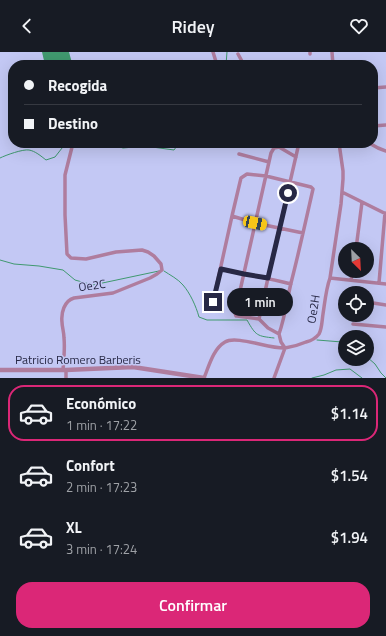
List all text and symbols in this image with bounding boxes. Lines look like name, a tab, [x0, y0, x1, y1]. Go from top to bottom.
text: Ridey	[171, 13, 215, 40]
icon: back	[16, 15, 38, 37]
icon: heart	[348, 15, 370, 37]
text: Recogida	[48, 74, 107, 97]
text: Destino	[48, 112, 98, 135]
route start	[279, 184, 297, 202]
car	[242, 215, 268, 231]
north arrow	[338, 242, 374, 278]
map controls	[338, 242, 374, 366]
street label: Oe2C	[77, 274, 107, 296]
button: locate	[338, 286, 374, 322]
callout: 1 min	[227, 288, 293, 316]
text: 1 min	[244, 292, 276, 312]
route end	[204, 293, 222, 311]
street label: Oe2H	[301, 293, 325, 325]
button: layers	[338, 330, 374, 366]
street label: Patricio Romero Barberis	[15, 350, 141, 369]
text: Económico	[66, 392, 136, 415]
icon: car	[18, 395, 54, 431]
text: $1.14	[331, 402, 368, 425]
text: 1 min · 17:22	[66, 415, 137, 435]
text: Confort	[66, 454, 115, 477]
icon: car	[18, 457, 54, 493]
text: $1.54	[331, 464, 368, 487]
text: 2 min · 17:23	[66, 477, 137, 497]
text: XL	[66, 516, 82, 539]
icon: car	[18, 519, 54, 555]
text: $1.94	[331, 526, 368, 549]
text: 3 min · 17:24	[66, 539, 137, 559]
button: Confirmar	[16, 582, 370, 628]

